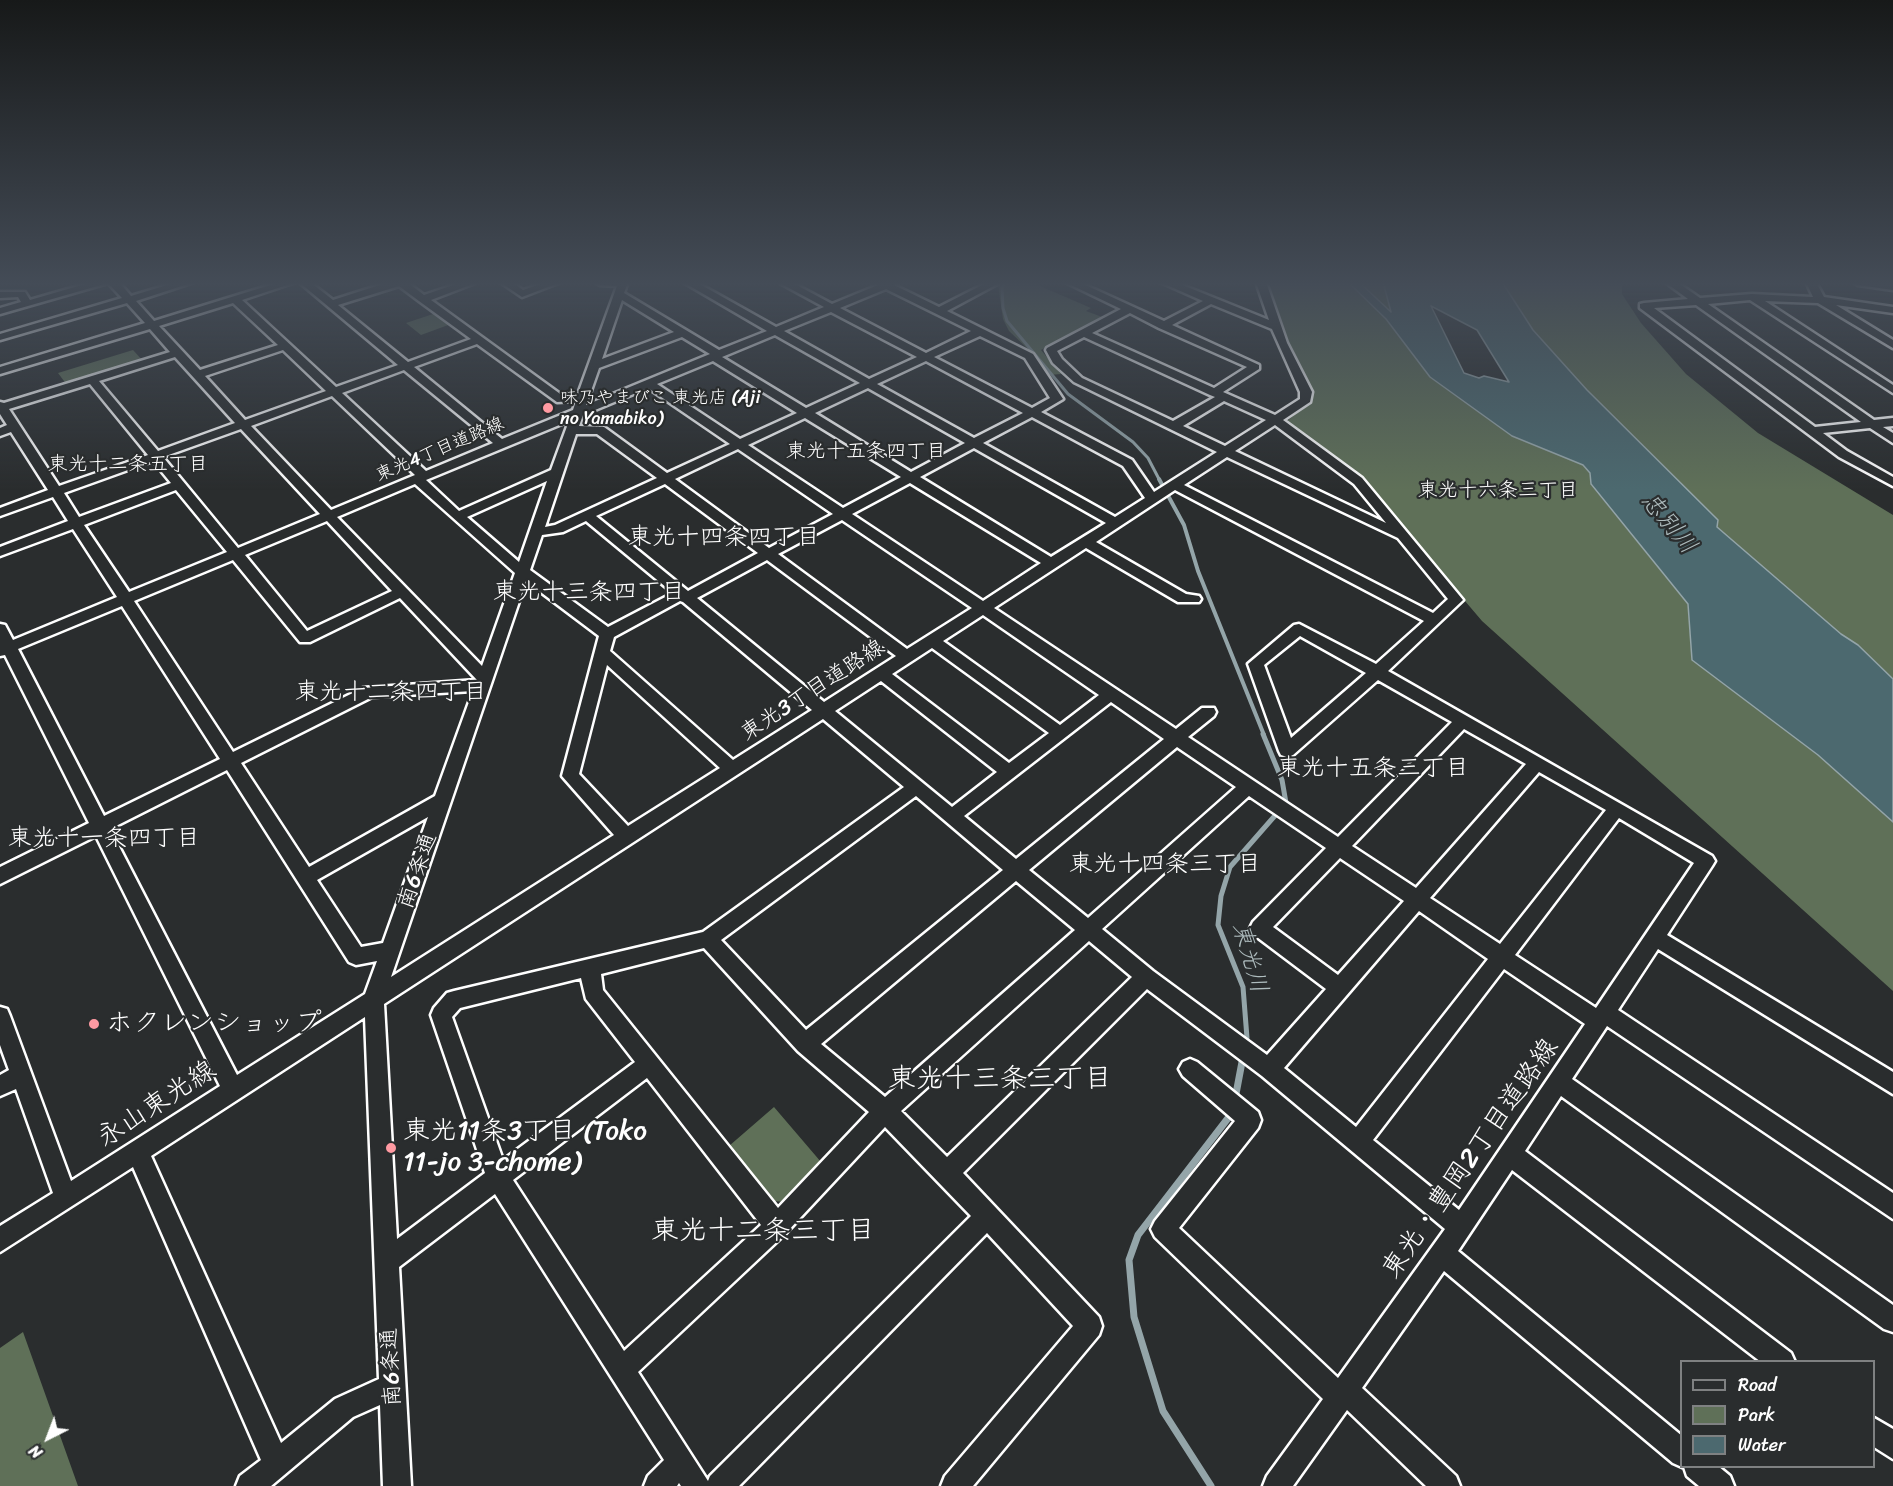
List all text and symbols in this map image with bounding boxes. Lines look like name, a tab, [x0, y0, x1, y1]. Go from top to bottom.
place label: 味乃やまびこ 東光店 (Aji no Yamabiko)	[560, 387, 760, 430]
marker: 味乃やまびこ 東光店 (Aji no Yamabiko)	[541, 401, 555, 415]
street label: 東光4丁目道路線	[373, 413, 507, 487]
district label: 東光十五条四丁目	[786, 440, 946, 464]
district label: 東光十二条五丁目	[48, 453, 208, 477]
district label: 東光十六条三丁目	[1418, 479, 1578, 503]
water label: 忠別川	[1634, 487, 1702, 561]
district label: 東光十四条四丁目	[628, 524, 820, 552]
district label: 東光十三条四丁目	[493, 579, 685, 607]
street label: 東光3丁目道路線	[736, 635, 890, 747]
district label: 東光十二条四丁目	[295, 679, 487, 707]
district label: 東光十五条三丁目	[1277, 755, 1469, 783]
district label: 東光十一条四丁目	[8, 825, 200, 853]
street label: 南6条通	[393, 830, 443, 912]
district label: 東光十四条三丁目	[1069, 851, 1261, 879]
water label: 東光川	[1225, 919, 1273, 997]
place label: ホクレンショップ	[106, 1008, 322, 1040]
marker: ホクレンショップ	[87, 1017, 101, 1031]
street label: 東光・豊岡2丁目道路線	[1376, 1033, 1566, 1285]
street label: 永山東光線	[92, 1055, 222, 1155]
district label: 東光十三条三丁目	[888, 1063, 1112, 1097]
place label: 東光11条3丁目 (Toko 11-jo 3-chome)	[403, 1116, 647, 1179]
marker: 東光11条3丁目 (Toko 11-jo 3-chome)	[384, 1141, 398, 1155]
district label: 東光十二条三丁目	[651, 1215, 875, 1249]
street label: 南6条通	[377, 1327, 407, 1407]
legend	[1680, 1360, 1875, 1468]
text: Road	[1738, 1369, 1777, 1401]
text: Park	[1738, 1399, 1775, 1431]
north arrow	[18, 1408, 78, 1468]
text: Water	[1738, 1429, 1785, 1461]
text: N	[22, 1437, 49, 1466]

